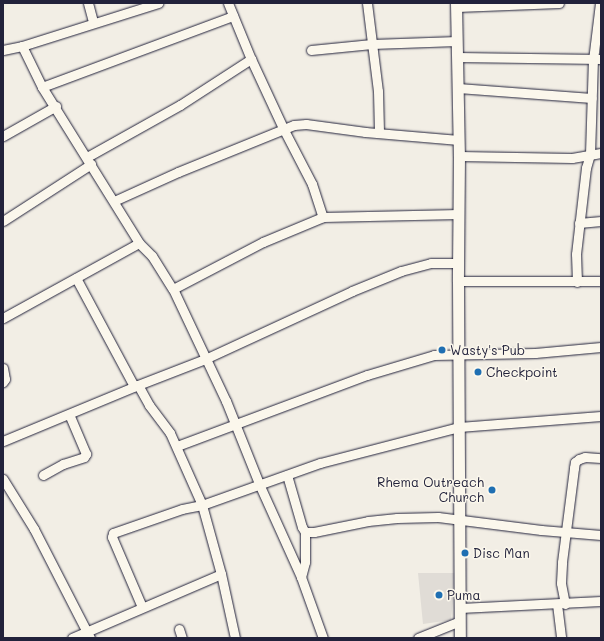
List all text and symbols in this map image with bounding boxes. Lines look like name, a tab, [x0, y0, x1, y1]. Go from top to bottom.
place label: Wasty's Pub	[450, 342, 525, 358]
marker: Wasty's Pub	[437, 345, 447, 355]
place label: Checkpoint	[486, 364, 558, 380]
marker: Checkpoint	[473, 367, 483, 377]
place label: Rhema Outreach Church	[377, 475, 484, 506]
marker: Rhema Outreach Church	[487, 485, 497, 495]
place label: Disc Man	[473, 545, 530, 561]
marker: Disc Man	[460, 548, 470, 558]
place label: Puma	[447, 587, 481, 603]
marker: Puma	[434, 590, 444, 600]

